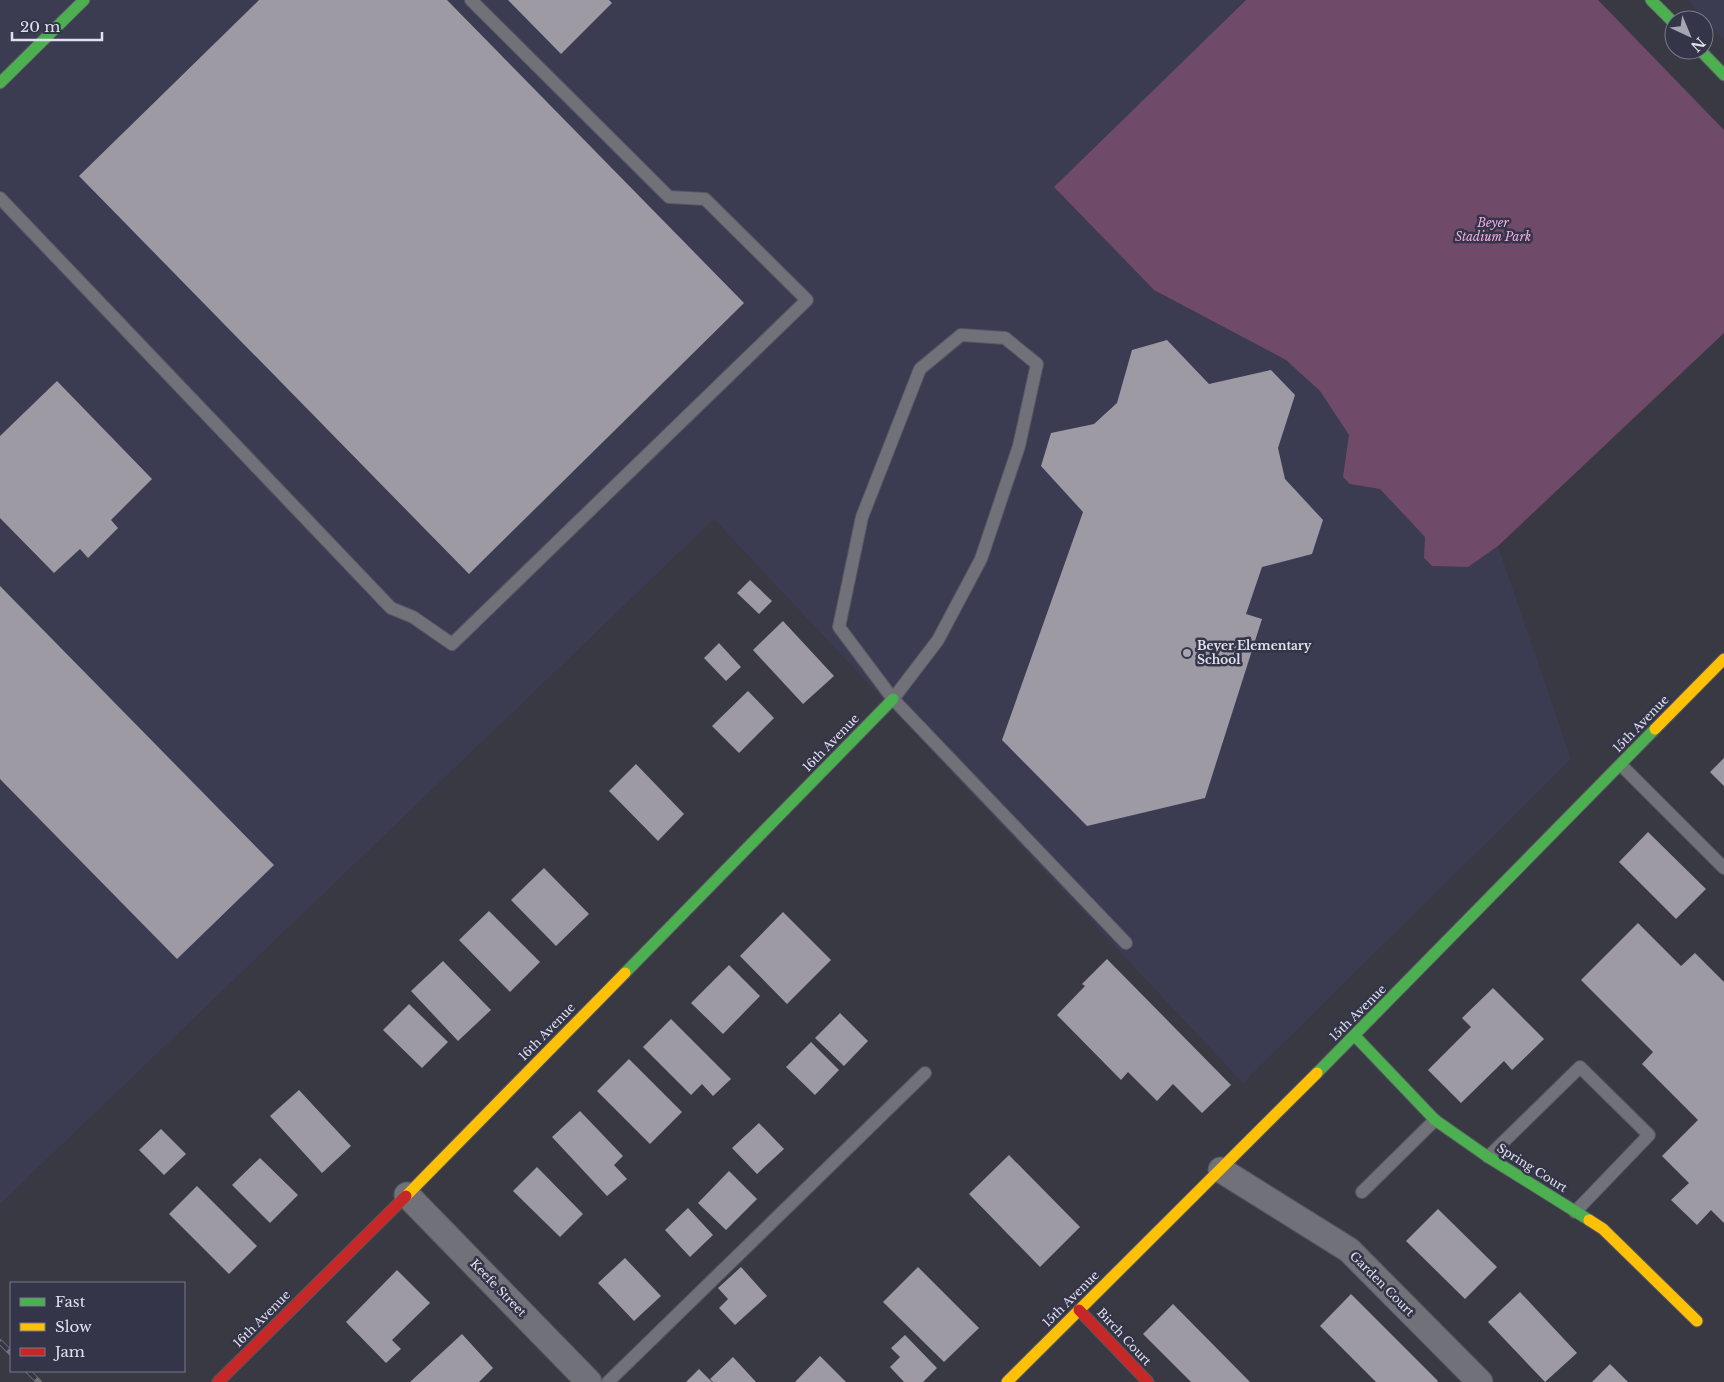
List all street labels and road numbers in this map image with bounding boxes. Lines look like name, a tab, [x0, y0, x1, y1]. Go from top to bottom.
street label: 15th Avenue	[1610, 692, 1672, 755]
street label: 16th Avenue	[799, 711, 862, 775]
street label: 15th Avenue	[1326, 981, 1389, 1044]
street label: 16th Avenue	[515, 1000, 578, 1064]
street label: Spring Court	[1494, 1140, 1571, 1195]
street label: Garden Court	[1347, 1248, 1418, 1319]
street label: Keefe Street	[467, 1256, 530, 1320]
street label: 15th Avenue	[1039, 1267, 1102, 1330]
street label: 16th Avenue	[230, 1287, 293, 1350]
street label: Birch Court	[1094, 1305, 1155, 1369]

